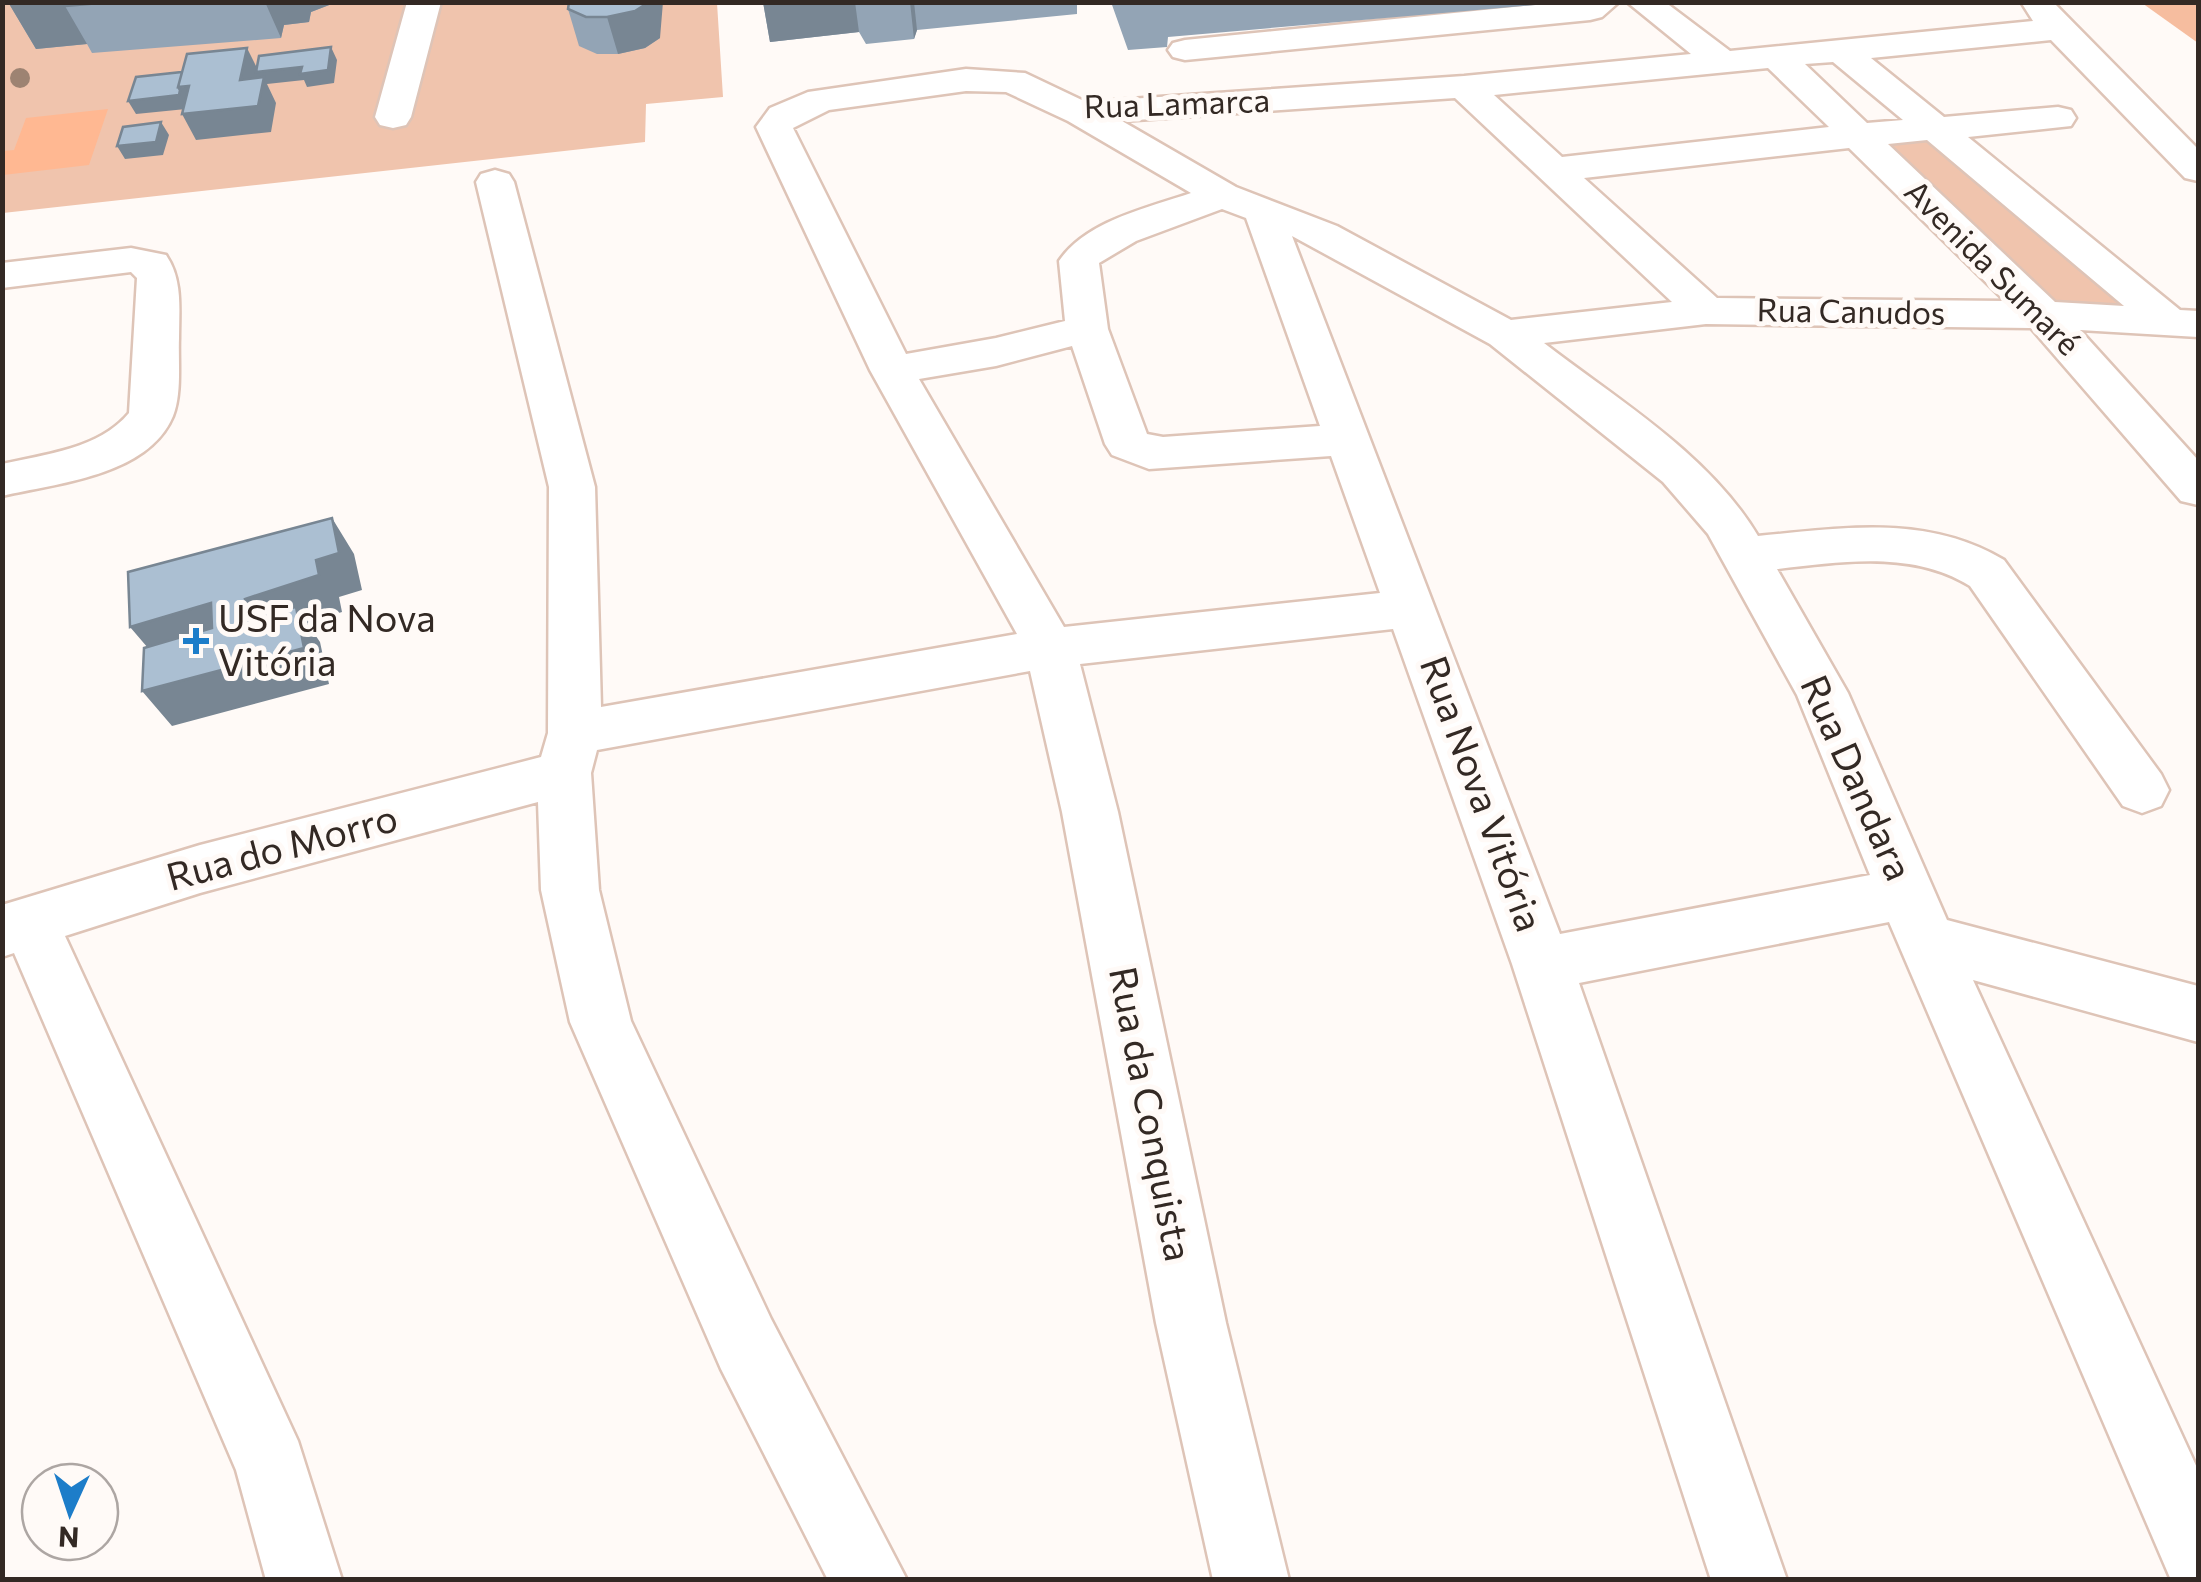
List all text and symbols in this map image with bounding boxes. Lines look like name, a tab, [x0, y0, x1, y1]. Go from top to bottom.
street label: Rua Lamarca	[1083, 79, 1271, 125]
street label: Avenida Sumaré	[1897, 170, 2090, 363]
street label: Rua Canudos	[1756, 288, 1946, 332]
place label: USF da Nova Vitória	[218, 593, 436, 684]
marker: USF da Nova Vitória	[183, 628, 209, 654]
street label: Rua Nova Vitória	[1412, 649, 1555, 937]
street label: Rua Dandara	[1792, 667, 1924, 887]
street label: Rua do Morro	[161, 792, 402, 899]
street label: Rua da Conquista	[1101, 962, 1204, 1265]
north arrow	[20, 1462, 120, 1562]
text: N	[57, 1520, 80, 1555]

